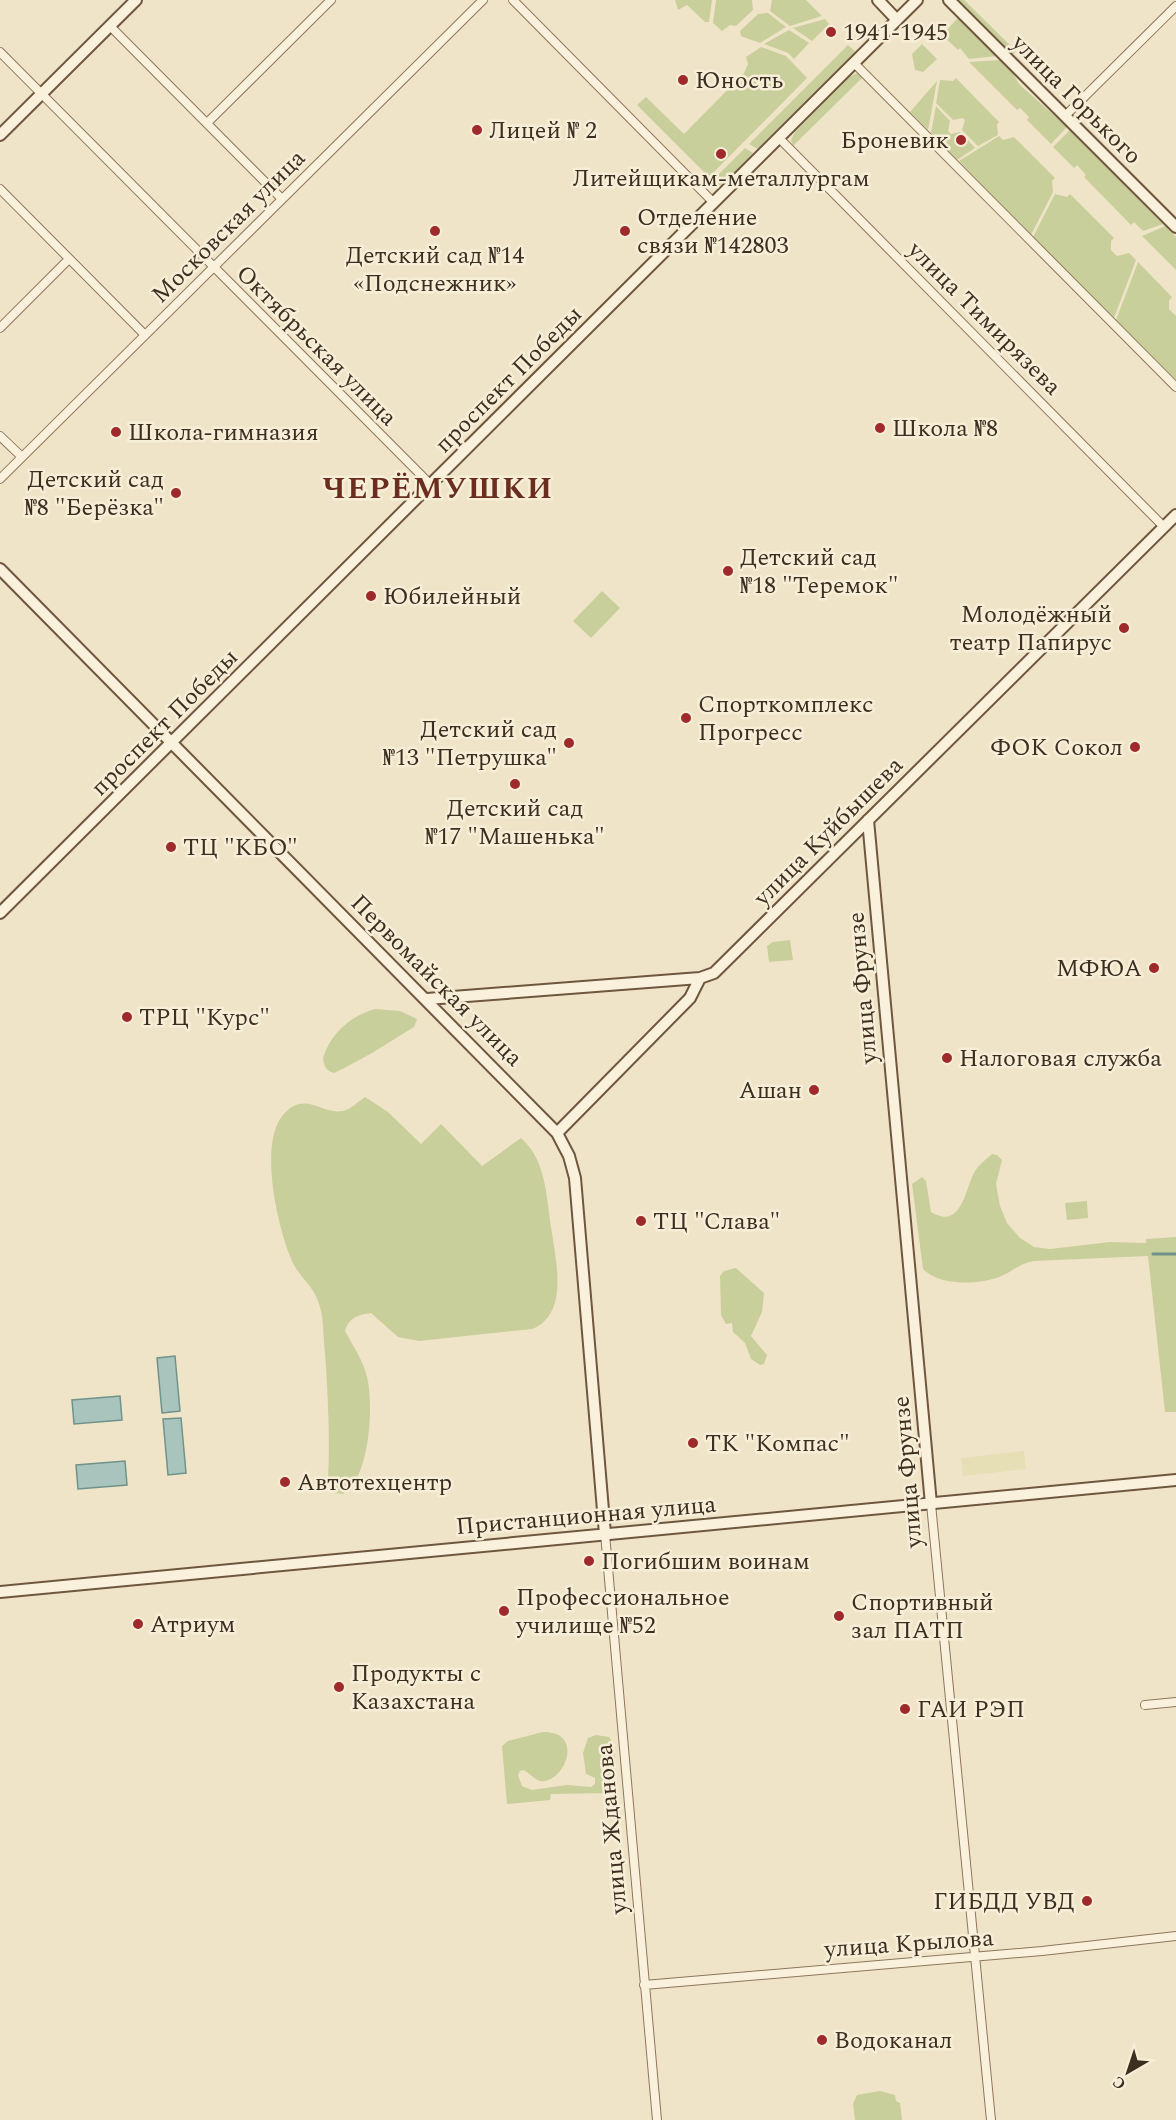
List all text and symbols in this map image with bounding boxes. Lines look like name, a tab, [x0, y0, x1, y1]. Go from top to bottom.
place label: 1941-1945	[843, 15, 948, 51]
marker: 1941-1945	[824, 25, 838, 39]
street label: улица Горького	[1002, 26, 1150, 173]
place label: Юность	[695, 63, 783, 99]
marker: Юность	[676, 73, 690, 87]
place label: Лицей № 2	[489, 113, 597, 149]
marker: Лицей № 2	[470, 123, 484, 137]
place label: Броневик	[841, 123, 949, 159]
marker: Броневик	[954, 133, 968, 147]
street label: Московская улица	[143, 141, 314, 312]
marker: Литейщикам-металлургам	[714, 147, 728, 161]
place label: Литейщикам-металлургам	[572, 161, 870, 197]
place label: Отделение связи №142803	[637, 200, 788, 264]
marker: Детский сад №14 «Подснежник»	[428, 224, 442, 238]
marker: Отделение связи №142803	[618, 224, 632, 238]
street label: улица Тимирязева	[898, 233, 1070, 404]
place label: Детский сад №14 «Подснежник»	[346, 238, 524, 302]
street label: Октябрьская улица	[227, 257, 405, 435]
street label: проспект Победы	[427, 298, 591, 462]
place label: Школа №8	[892, 411, 998, 447]
place label: Школа-гимназия	[128, 415, 319, 451]
marker: Школа №8	[873, 421, 887, 435]
marker: Школа-гимназия	[109, 425, 123, 439]
place label: Детский сад №8 "Берёзка"	[25, 462, 164, 526]
district label: ЧЕРЁМУШКИ	[322, 466, 554, 512]
marker: Детский сад №8 "Берёзка"	[169, 486, 183, 500]
place label: Детский сад №18 "Теремок"	[740, 540, 899, 604]
marker: Детский сад №18 "Теремок"	[721, 564, 735, 578]
place label: Юбилейный	[383, 579, 521, 615]
marker: Юбилейный	[364, 589, 378, 603]
place label: Молодёжный театр Папирус	[950, 597, 1112, 661]
marker: Молодёжный театр Папирус	[1117, 621, 1131, 635]
street label: проспект Победы	[83, 641, 247, 805]
place label: Спорткомплекс Прогресс	[698, 687, 873, 751]
marker: Спорткомплекс Прогресс	[679, 711, 693, 725]
place label: Детский сад №13 "Петрушка"	[383, 712, 557, 776]
place label: ФОК Сокол	[990, 730, 1123, 766]
marker: Детский сад №13 "Петрушка"	[562, 736, 576, 750]
marker: ФОК Сокол	[1128, 740, 1142, 754]
street label: улица Куйбышева	[745, 748, 912, 916]
marker: Детский сад №17 "Машенька"	[508, 777, 522, 791]
place label: Детский сад №17 "Машенька"	[425, 791, 605, 855]
place label: ТЦ "КБО"	[183, 830, 298, 866]
marker: ТЦ "КБО"	[164, 840, 178, 854]
street label: Первомайская улица	[342, 886, 531, 1076]
street label: улица Фрунзе	[838, 910, 888, 1066]
place label: МФЮА	[1056, 951, 1142, 987]
marker: МФЮА	[1147, 961, 1161, 975]
place label: ТРЦ "Курс"	[139, 1000, 270, 1036]
marker: ТРЦ "Курс"	[120, 1010, 134, 1024]
place label: Налоговая служба	[959, 1041, 1162, 1077]
marker: Налоговая служба	[940, 1051, 954, 1065]
place label: Ашан	[739, 1073, 802, 1109]
marker: Ашан	[807, 1083, 821, 1097]
place label: ТЦ "Слава"	[653, 1204, 780, 1240]
marker: ТЦ "Слава"	[634, 1214, 648, 1228]
street label: улица Фрунзе	[883, 1394, 933, 1550]
place label: ТК "Компас"	[705, 1426, 850, 1462]
marker: ТК "Компас"	[686, 1436, 700, 1450]
place label: Автотехцентр	[297, 1465, 452, 1501]
marker: Автотехцентр	[278, 1475, 292, 1489]
street label: Пристанционная улица	[454, 1487, 718, 1545]
place label: Погибшим воинам	[601, 1544, 810, 1580]
marker: Погибшим воинам	[582, 1554, 596, 1568]
place label: Профессиональное училище №52	[515, 1580, 730, 1644]
place label: Спортивный зал ПАТП	[851, 1585, 994, 1649]
marker: Профессиональное училище №52	[497, 1604, 511, 1618]
place label: Атриум	[150, 1607, 235, 1643]
marker: Спортивный зал ПАТП	[832, 1609, 846, 1623]
marker: Атриум	[131, 1617, 145, 1631]
place label: Продукты с Казахстана	[351, 1656, 481, 1720]
marker: Продукты с Казахстана	[332, 1680, 346, 1694]
place label: ГАИ РЭП	[917, 1692, 1025, 1728]
marker: ГАИ РЭП	[898, 1702, 912, 1716]
street label: улица Жданова	[587, 1742, 637, 1917]
place label: ГИБДД УВД	[933, 1884, 1075, 1920]
marker: ГИБДД УВД	[1080, 1894, 1094, 1908]
street label: улица Крылова	[822, 1920, 995, 1968]
place label: Водоканал	[834, 2023, 952, 2059]
marker: Водоканал	[815, 2033, 829, 2047]
north arrow	[1098, 2042, 1158, 2102]
text: С	[1107, 2070, 1131, 2096]

